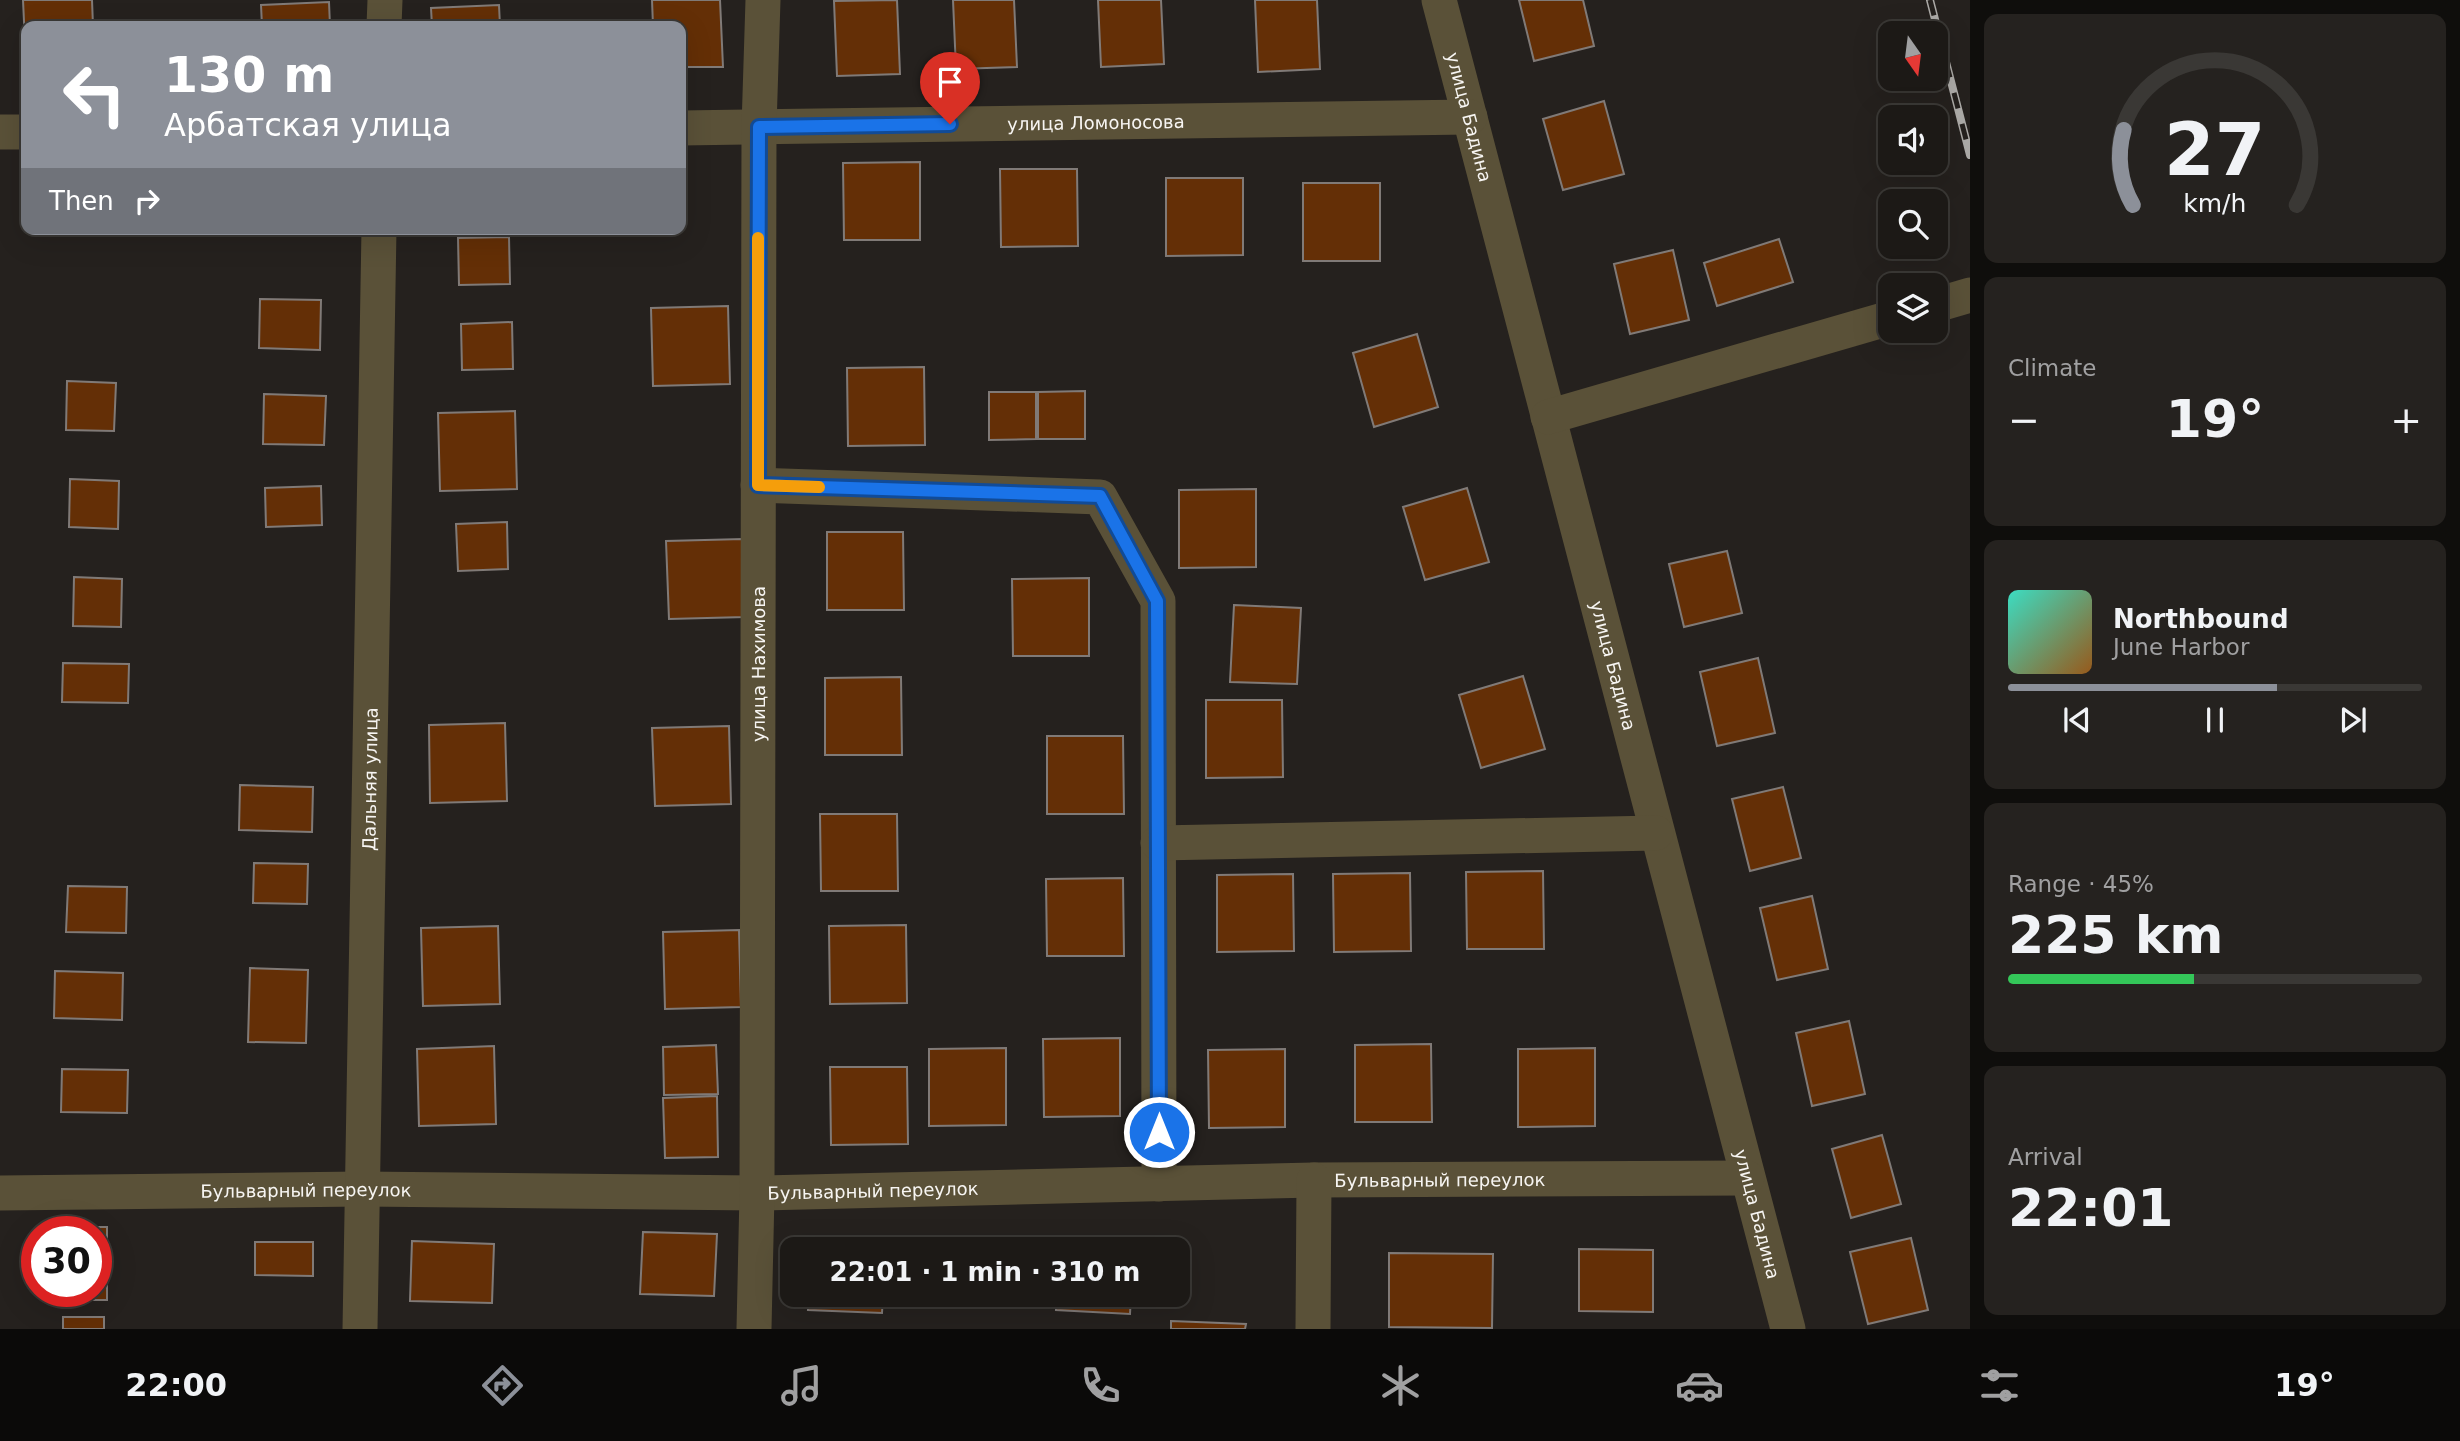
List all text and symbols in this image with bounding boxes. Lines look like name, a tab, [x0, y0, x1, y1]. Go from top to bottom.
north arrow	[1878, 21, 1948, 91]
map controls	[1878, 21, 1948, 343]
text: 130 m	[164, 47, 334, 104]
icon: left	[49, 49, 140, 140]
street label: улица Бадина	[1443, 50, 1497, 184]
pin	[920, 52, 980, 124]
icon: arrive	[931, 63, 969, 101]
button: sound	[1878, 105, 1948, 175]
text: Арбатская улица	[164, 106, 452, 144]
text: 27	[2164, 107, 2266, 192]
street label: улица Ломоносова	[1007, 110, 1185, 134]
icon: right	[128, 182, 166, 220]
text: Then	[49, 186, 114, 216]
text: km/h	[2183, 188, 2247, 217]
button: search	[1878, 189, 1948, 259]
button: layers	[1878, 273, 1948, 343]
text: Climate	[2008, 355, 2097, 381]
text: 19°	[2166, 389, 2264, 449]
text: −	[2008, 398, 2040, 442]
text: +	[2390, 398, 2422, 442]
street label: улица Нахимова	[747, 586, 769, 742]
street label: улица Бадина	[1587, 598, 1641, 733]
text: Northbound	[2113, 604, 2289, 634]
text: June Harbor	[2113, 634, 2249, 660]
icon: previous	[2058, 701, 2096, 739]
icon: pause	[2196, 701, 2234, 739]
icon: next	[2334, 701, 2372, 739]
street label: Дальняя улица	[358, 707, 381, 851]
text: Range · 45%	[2008, 871, 2154, 897]
text: 225 km	[2008, 905, 2223, 965]
position arrow	[1122, 1095, 1196, 1169]
text: Arrival	[2008, 1144, 2083, 1170]
street label: улица Бадина	[1731, 1147, 1785, 1281]
street label: Бульварный переулок	[1334, 1168, 1546, 1190]
street label: Бульварный переулок	[767, 1177, 979, 1203]
street label: Бульварный переулок	[200, 1178, 412, 1201]
text: 22:01	[2008, 1178, 2174, 1238]
speed limit sign: 30	[21, 1216, 112, 1307]
text: 22:01 · 1 min · 310 m	[830, 1257, 1140, 1287]
icon: directions	[478, 1361, 527, 1410]
icon: music	[777, 1361, 826, 1410]
icon: phone	[1076, 1361, 1125, 1410]
icon: climate	[1376, 1361, 1425, 1410]
icon: car	[1675, 1361, 1724, 1410]
icon: filters	[1975, 1361, 2024, 1410]
text: 22:00	[125, 1366, 227, 1404]
text: 19°	[2274, 1366, 2335, 1404]

